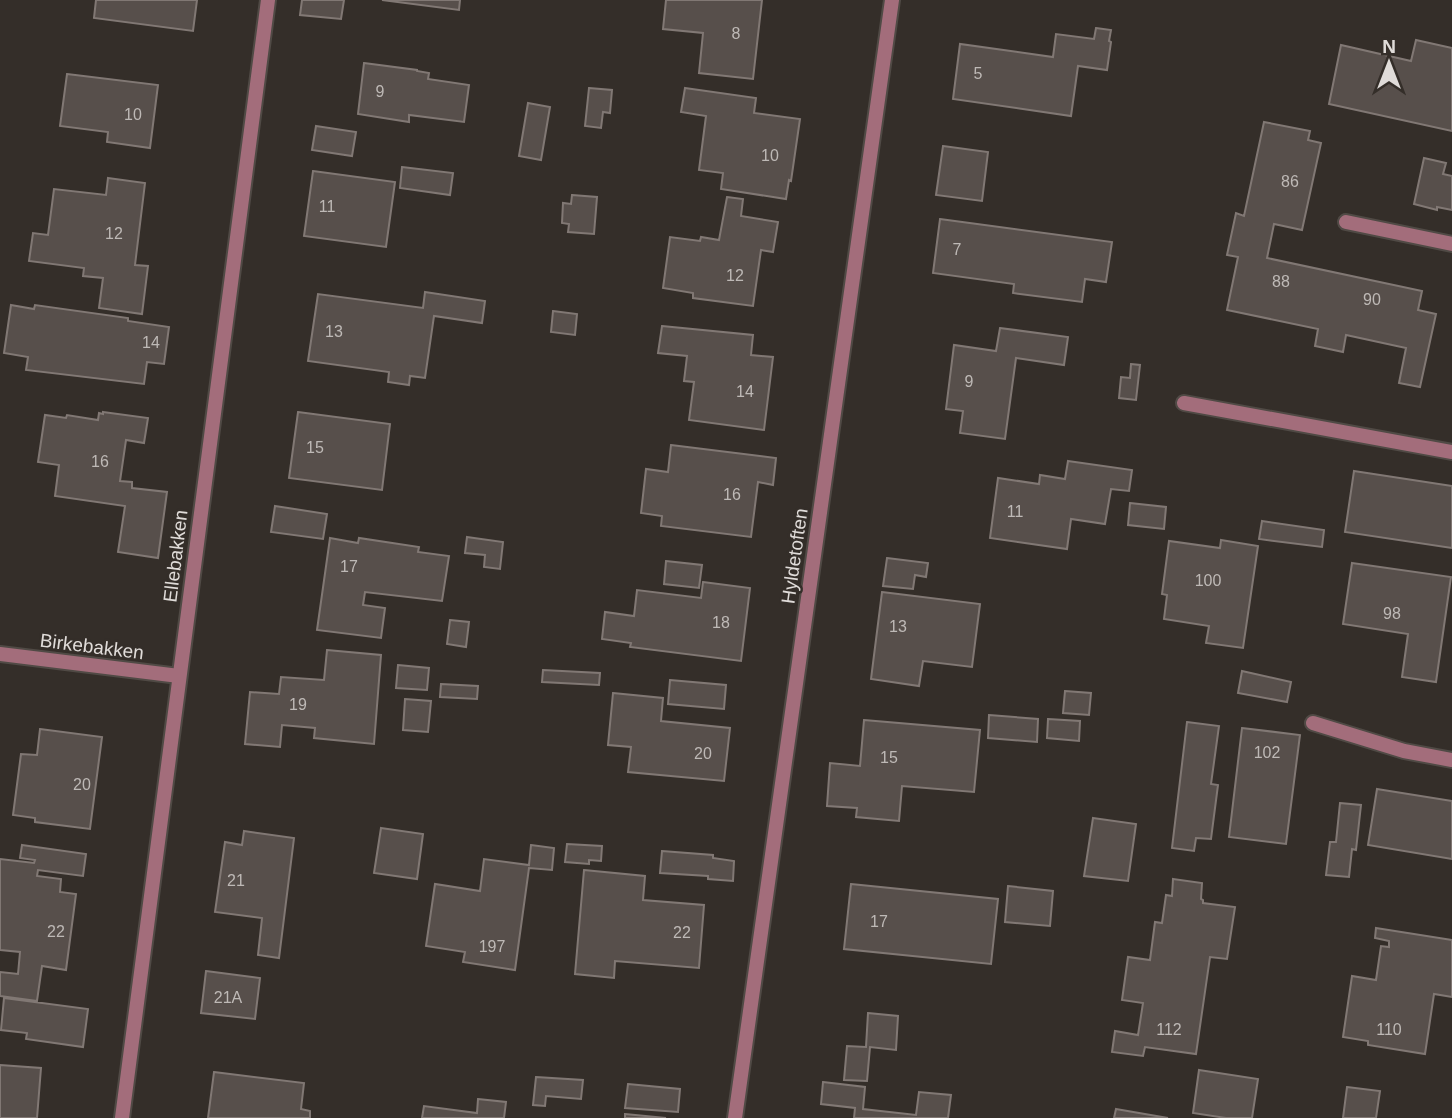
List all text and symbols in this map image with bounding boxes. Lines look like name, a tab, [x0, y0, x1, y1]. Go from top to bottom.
house number: 8	[732, 25, 741, 42]
north arrow	[1354, 28, 1424, 98]
text: N	[1382, 36, 1396, 57]
house number: 5	[974, 65, 983, 82]
house number: 9	[376, 83, 385, 100]
house number: 10	[124, 106, 142, 123]
house number: 10	[761, 147, 779, 164]
house number: 86	[1281, 173, 1299, 190]
house number: 11	[319, 198, 335, 215]
house number: 12	[105, 225, 123, 242]
house number: 7	[953, 241, 962, 258]
house number: 12	[726, 267, 744, 284]
house number: 88	[1272, 273, 1290, 290]
house number: 90	[1363, 291, 1381, 308]
house number: 13	[325, 323, 343, 340]
house number: 14	[142, 334, 160, 351]
house number: 9	[965, 373, 974, 390]
house number: 14	[736, 383, 754, 400]
house number: 15	[306, 439, 324, 456]
house number: 16	[91, 453, 109, 470]
house number: 16	[723, 486, 741, 503]
house number: 11	[1007, 503, 1023, 520]
street label: Hyldetoften	[777, 507, 812, 605]
street label: Ellebakken	[159, 509, 192, 603]
house number: 17	[340, 558, 358, 575]
house number: 100	[1195, 572, 1221, 589]
house number: 98	[1383, 605, 1401, 622]
house number: 18	[712, 614, 730, 631]
house number: 13	[889, 618, 907, 635]
street label: Birkebakken	[39, 630, 145, 663]
house number: 19	[289, 696, 307, 713]
house number: 102	[1254, 744, 1280, 761]
house number: 20	[694, 745, 712, 762]
house number: 15	[880, 749, 898, 766]
house number: 20	[73, 776, 91, 793]
house number: 21	[227, 872, 245, 889]
house number: 17	[870, 913, 888, 930]
house number: 22	[47, 923, 65, 940]
house number: 22	[673, 924, 691, 941]
house number: 197	[479, 938, 505, 955]
house number: 21A	[214, 989, 243, 1006]
house number: 112	[1156, 1021, 1182, 1038]
house number: 110	[1376, 1021, 1402, 1038]

